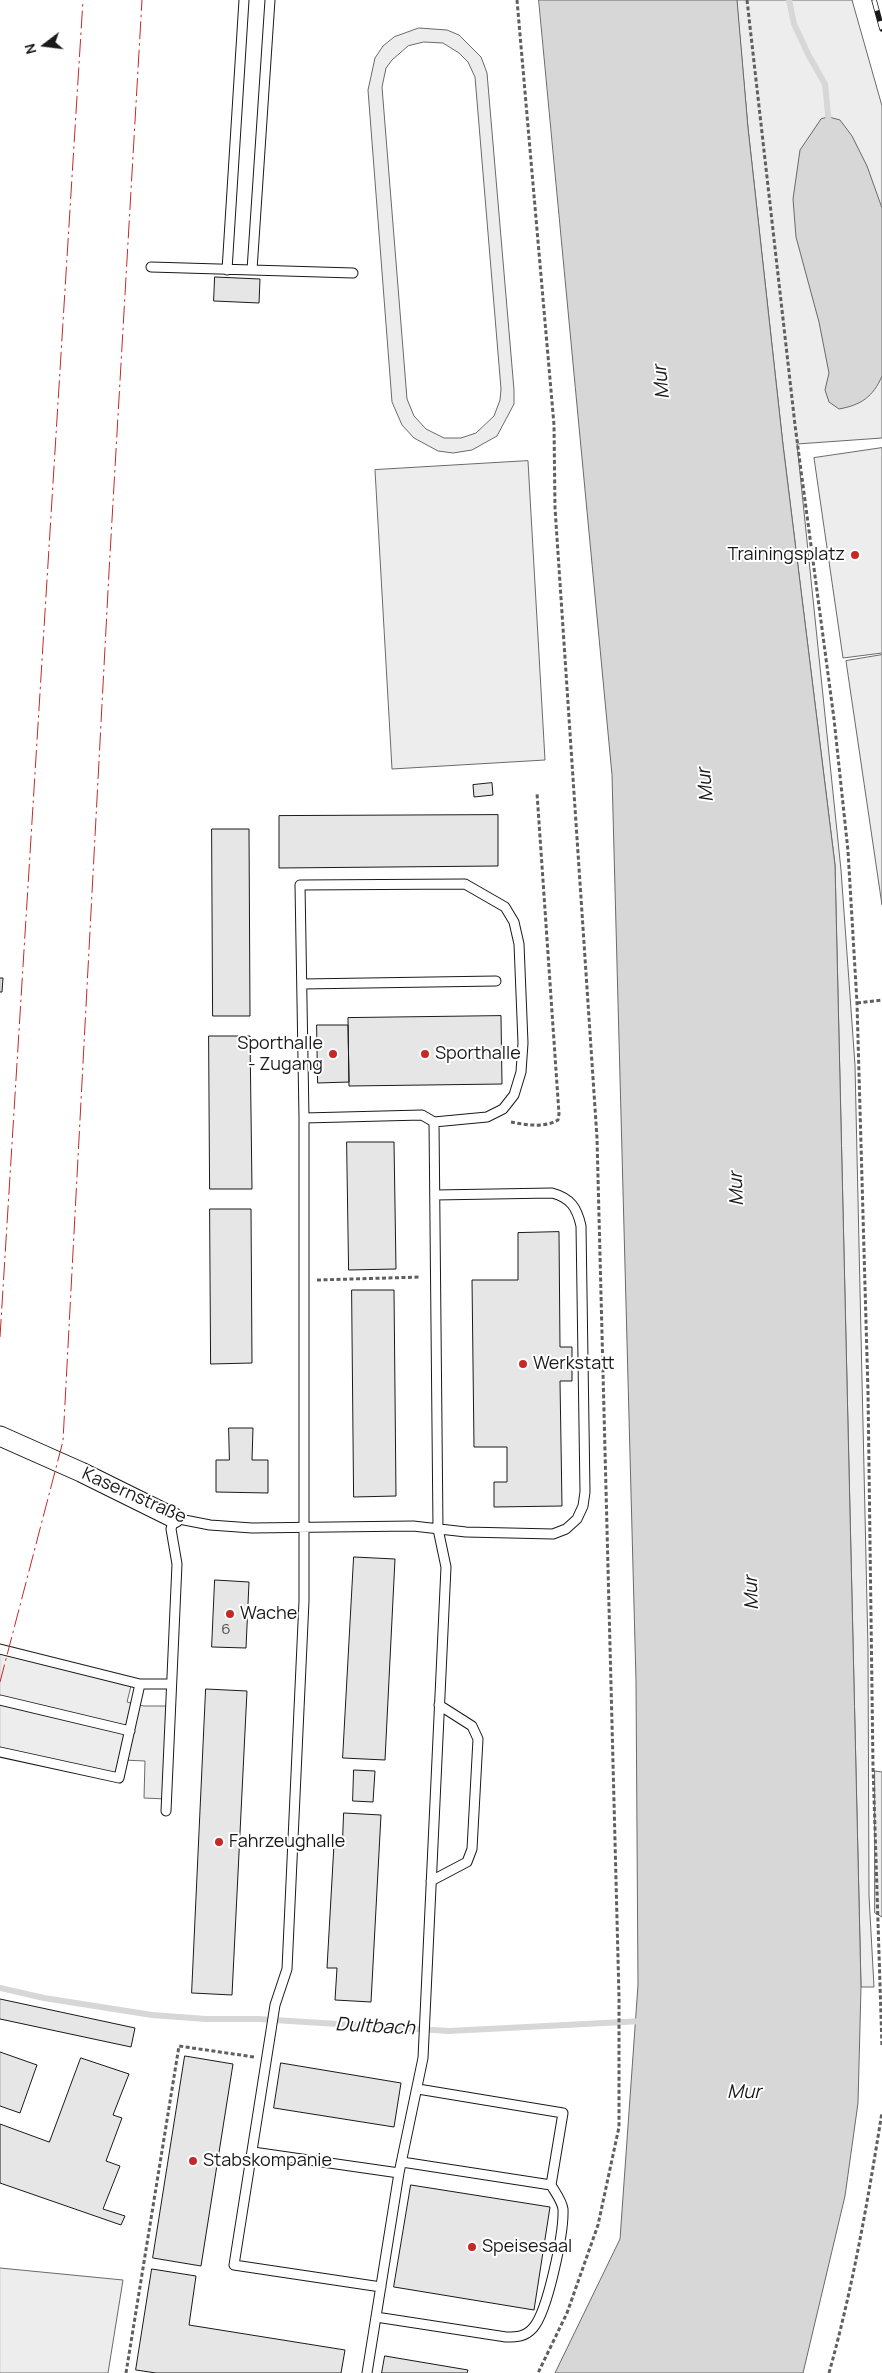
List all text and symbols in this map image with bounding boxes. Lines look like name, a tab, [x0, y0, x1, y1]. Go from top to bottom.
north arrow	[20, 20, 70, 70]
text: N	[20, 42, 41, 56]
water label: Mur	[649, 364, 675, 400]
place label: Trainingsplatz	[728, 544, 845, 566]
marker: Trainingsplatz	[849, 549, 861, 561]
water label: Mur	[693, 767, 719, 803]
place label: Sporthalle - Zugang	[237, 1033, 323, 1076]
place label: Sporthalle	[435, 1043, 521, 1065]
marker: Sporthalle - Zugang	[327, 1048, 339, 1060]
marker: Sporthalle	[419, 1048, 431, 1060]
water label: Mur	[725, 1172, 749, 1206]
place label: Werkstatt	[533, 1353, 615, 1375]
marker: Werkstatt	[517, 1358, 529, 1370]
street label: Kasernstraße	[78, 1463, 190, 1529]
water label: Mur	[740, 1576, 764, 1610]
place label: Wache	[240, 1603, 297, 1625]
marker: Wache	[224, 1608, 236, 1620]
house number: 6	[221, 1621, 231, 1639]
place label: Fahrzeughalle	[229, 1831, 345, 1853]
marker: Fahrzeughalle	[213, 1836, 225, 1848]
water label: Dultbach	[335, 2014, 415, 2040]
water label: Mur	[727, 2082, 761, 2104]
place label: Stabskompanie	[203, 2150, 332, 2172]
marker: Stabskompanie	[187, 2155, 199, 2167]
place label: Speisesaal	[482, 2236, 572, 2258]
marker: Speisesaal	[466, 2241, 478, 2253]

